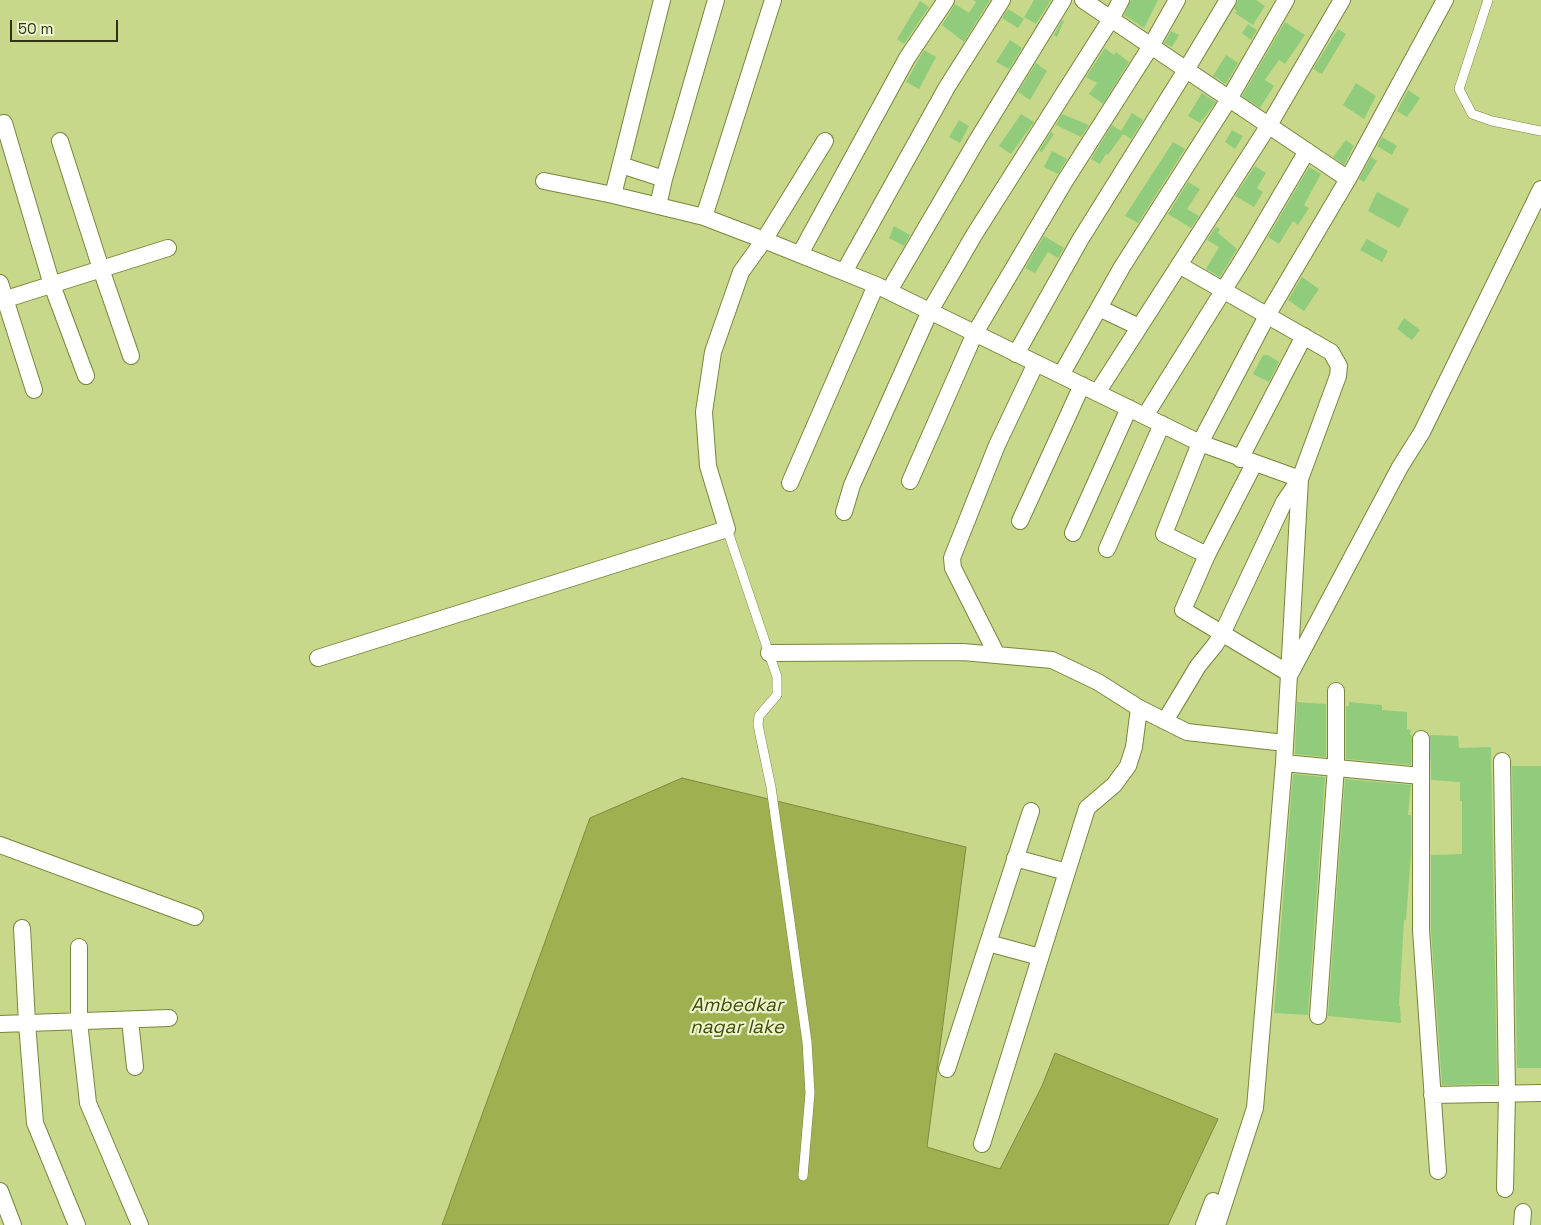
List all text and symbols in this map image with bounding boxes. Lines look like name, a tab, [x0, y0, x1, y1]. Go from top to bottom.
scale bar	[12, 10, 120, 42]
text: 50 m	[18, 19, 53, 38]
water label: Ambedkar nagar lake	[690, 995, 784, 1039]

